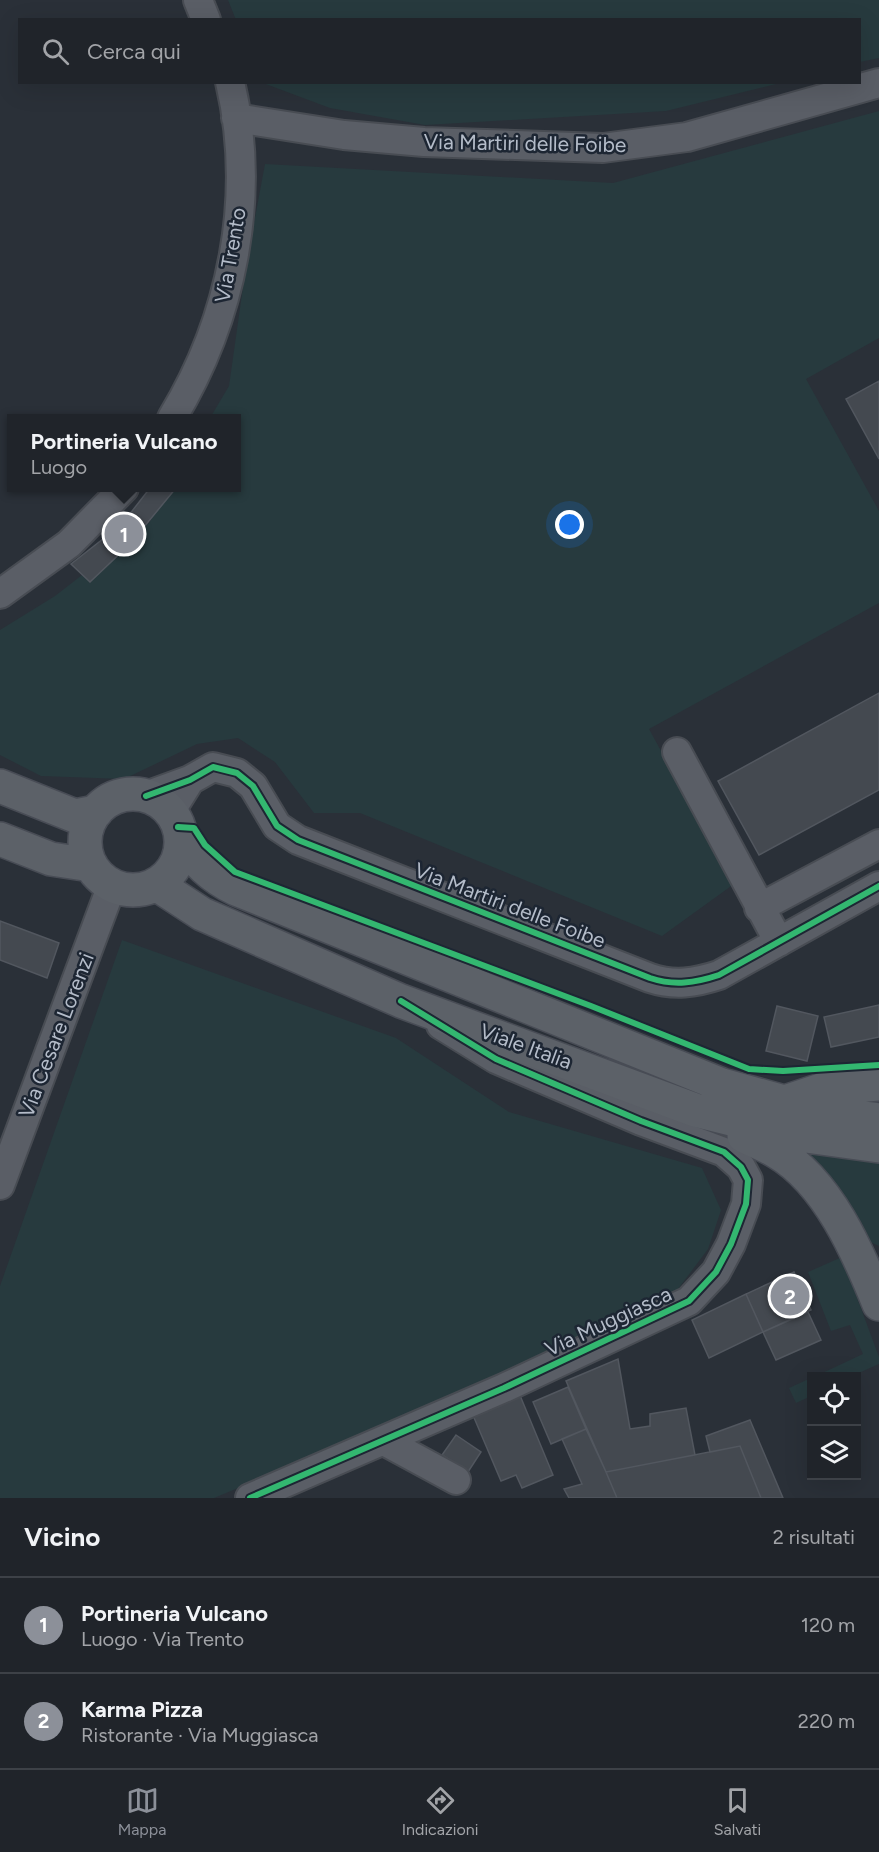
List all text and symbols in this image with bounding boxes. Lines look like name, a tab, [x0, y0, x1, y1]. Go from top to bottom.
search box	[18, 18, 861, 84]
icon: search	[39, 35, 72, 68]
text: Cerca qui	[87, 38, 181, 65]
street label: Via Martiri delle Foibe	[423, 129, 627, 157]
street label: Via Trento	[209, 205, 251, 305]
popup	[7, 414, 241, 492]
text: Portineria Vulcano	[31, 428, 217, 455]
text: Luogo	[31, 455, 87, 479]
your location	[555, 510, 584, 539]
pin: 1	[104, 512, 144, 556]
street label: Via Martiri delle Foibe	[411, 857, 609, 953]
street label: Via Cesare Lorenzi	[13, 949, 99, 1121]
street label: Viale Italia	[477, 1018, 575, 1074]
pin: 2	[770, 1274, 810, 1318]
street label: Via Muggiasca	[541, 1281, 675, 1361]
map controls	[807, 1372, 861, 1480]
button: locate	[807, 1372, 861, 1426]
button: layers	[807, 1426, 861, 1480]
text: Vicino	[24, 1521, 100, 1553]
text: 2 risultati	[773, 1525, 855, 1549]
text: Portineria Vulcano	[81, 1600, 268, 1627]
text: 1	[39, 1613, 48, 1637]
text: 120 m	[801, 1613, 855, 1637]
text: Luogo · Via Trento	[81, 1627, 244, 1651]
text: Karma Pizza	[81, 1696, 203, 1723]
text: 2	[38, 1709, 49, 1733]
text: 220 m	[798, 1709, 855, 1733]
text: Ristorante · Via Muggiasca	[81, 1723, 318, 1747]
tab: Mappa	[118, 1784, 166, 1839]
tab: Indicazioni	[402, 1784, 478, 1839]
tab: Salvati	[714, 1784, 761, 1839]

